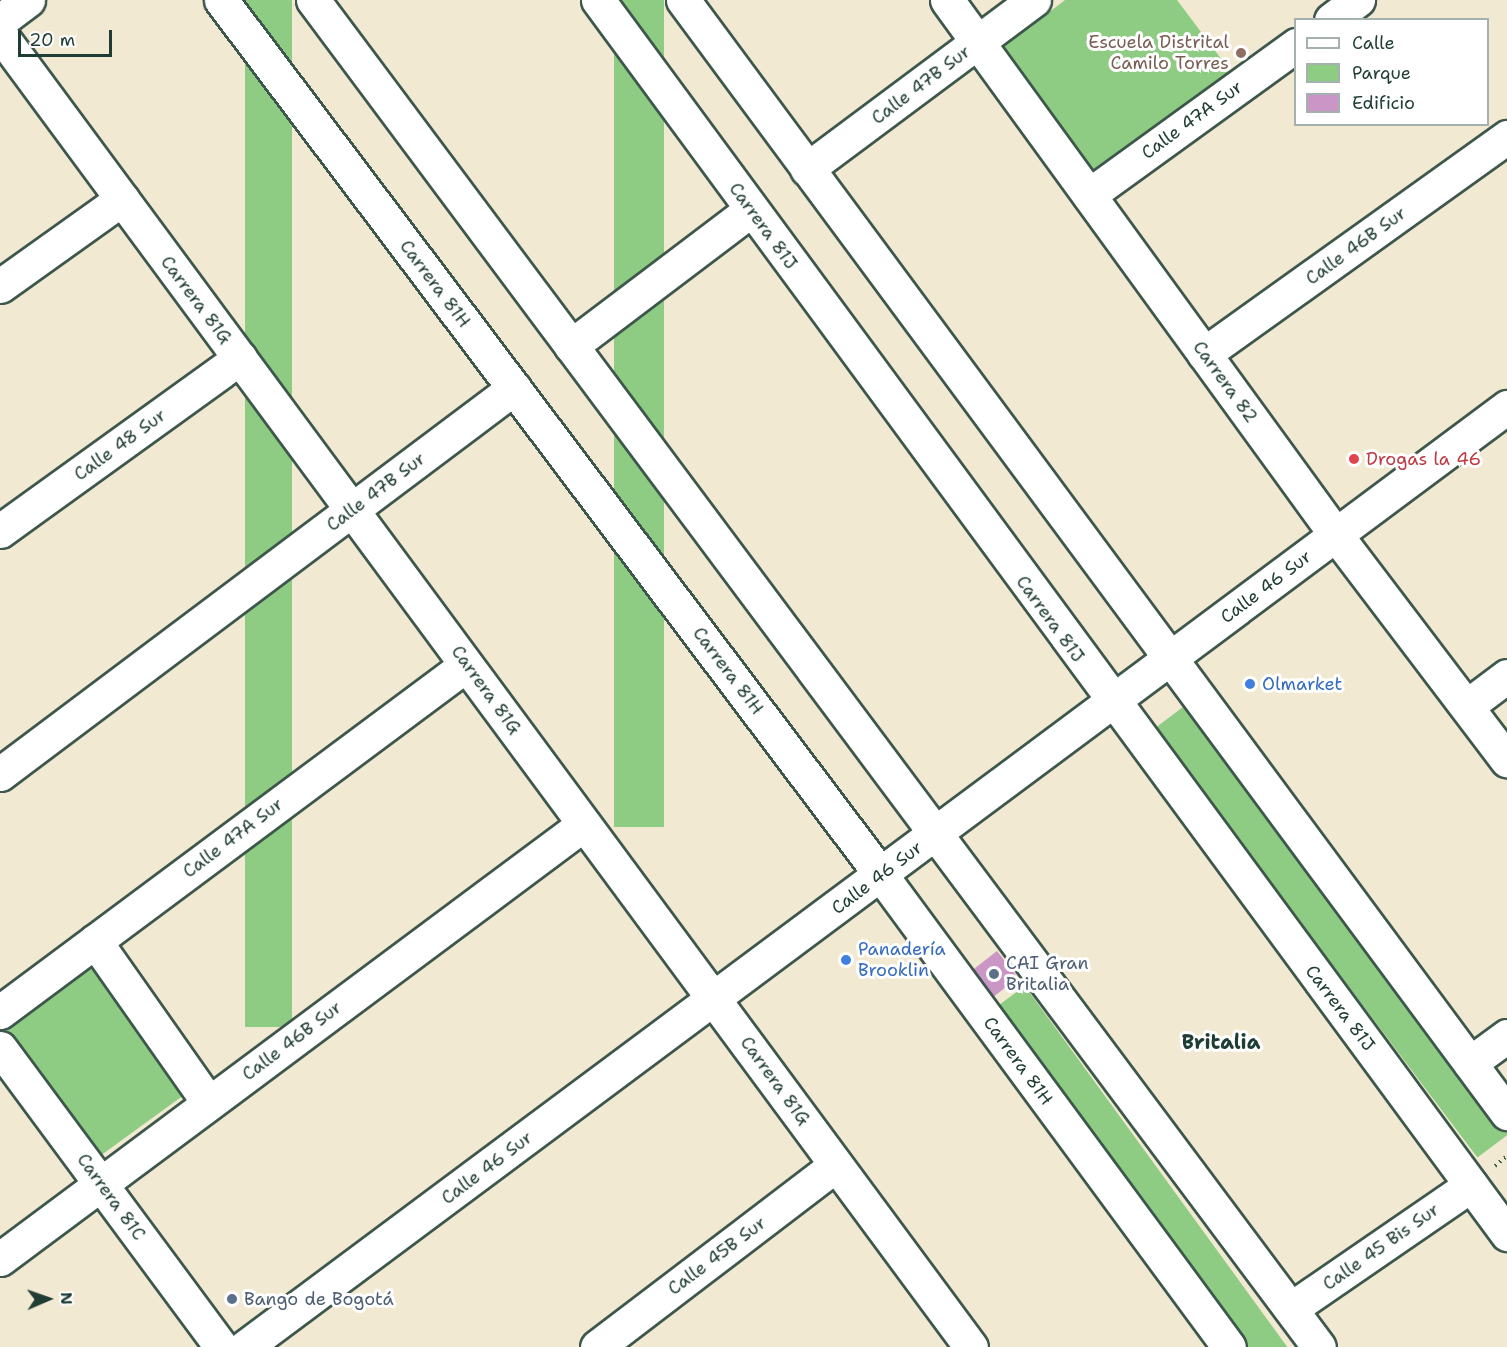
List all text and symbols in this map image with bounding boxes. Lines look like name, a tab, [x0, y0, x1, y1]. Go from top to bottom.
scale bar	[21, 18, 116, 56]
legend	[1294, 18, 1489, 126]
text: 20 m	[29, 28, 75, 52]
text: Calle	[1352, 31, 1395, 55]
place label: Escuela Distrital Camilo Torres	[1088, 32, 1229, 74]
street label: Calle 47B Sur	[867, 41, 975, 129]
marker: Escuela Distrital Camilo Torres	[1234, 46, 1248, 60]
text: Parque	[1352, 61, 1411, 85]
street label: Calle 47A Sur	[1137, 76, 1247, 164]
text: Edificio	[1352, 91, 1415, 115]
street label: Carrera 81J	[724, 178, 802, 274]
street label: Calle 46B Sur	[1302, 202, 1410, 290]
street label: Carrera 81H	[395, 236, 475, 332]
street label: Carrera 81G	[156, 252, 236, 348]
street label: Carrera 82	[1188, 337, 1262, 427]
street label: Calle 48 Sur	[70, 404, 170, 486]
street label: Calle 47B Sur	[322, 448, 430, 536]
place label: Drogas la 46	[1366, 448, 1481, 470]
marker: Drogas la 46	[1347, 452, 1361, 466]
street label: Calle 46 Sur	[1216, 546, 1316, 628]
street label: Carrera 81J	[1011, 571, 1089, 667]
street label: Carrera 81H	[688, 623, 768, 719]
street label: Carrera 81G	[446, 641, 526, 739]
place label: Olmarket	[1262, 673, 1342, 695]
marker: Olmarket	[1243, 677, 1257, 691]
street label: Calle 47A Sur	[179, 793, 287, 883]
street label: Calle 46 Sur	[827, 837, 927, 919]
place label: Panadería Brooklin	[858, 939, 946, 982]
marker: Panadería Brooklin	[839, 953, 853, 967]
place label: CAI Gran Britalia	[1006, 953, 1088, 996]
street label: Carrera 81J	[1301, 961, 1379, 1055]
marker: CAI Gran Britalia	[987, 967, 1001, 981]
street label: Calle 46B Sur	[238, 997, 346, 1085]
street label: Carrera 81H	[979, 1012, 1057, 1110]
district label: Britalia	[1182, 1030, 1260, 1054]
street label: Carrera 81G	[735, 1032, 815, 1130]
street label: Calle 46 Sur	[437, 1127, 537, 1209]
street label: Carrera 81C	[72, 1149, 150, 1245]
street label: Calle 45 Bis Sur	[1319, 1199, 1443, 1295]
street label: Calle 45B Sur	[664, 1212, 770, 1300]
north arrow	[18, 1269, 78, 1329]
place label: Bango de Bogotá	[244, 1288, 394, 1310]
text: N	[56, 1292, 77, 1305]
marker: Bango de Bogotá	[225, 1292, 239, 1306]

